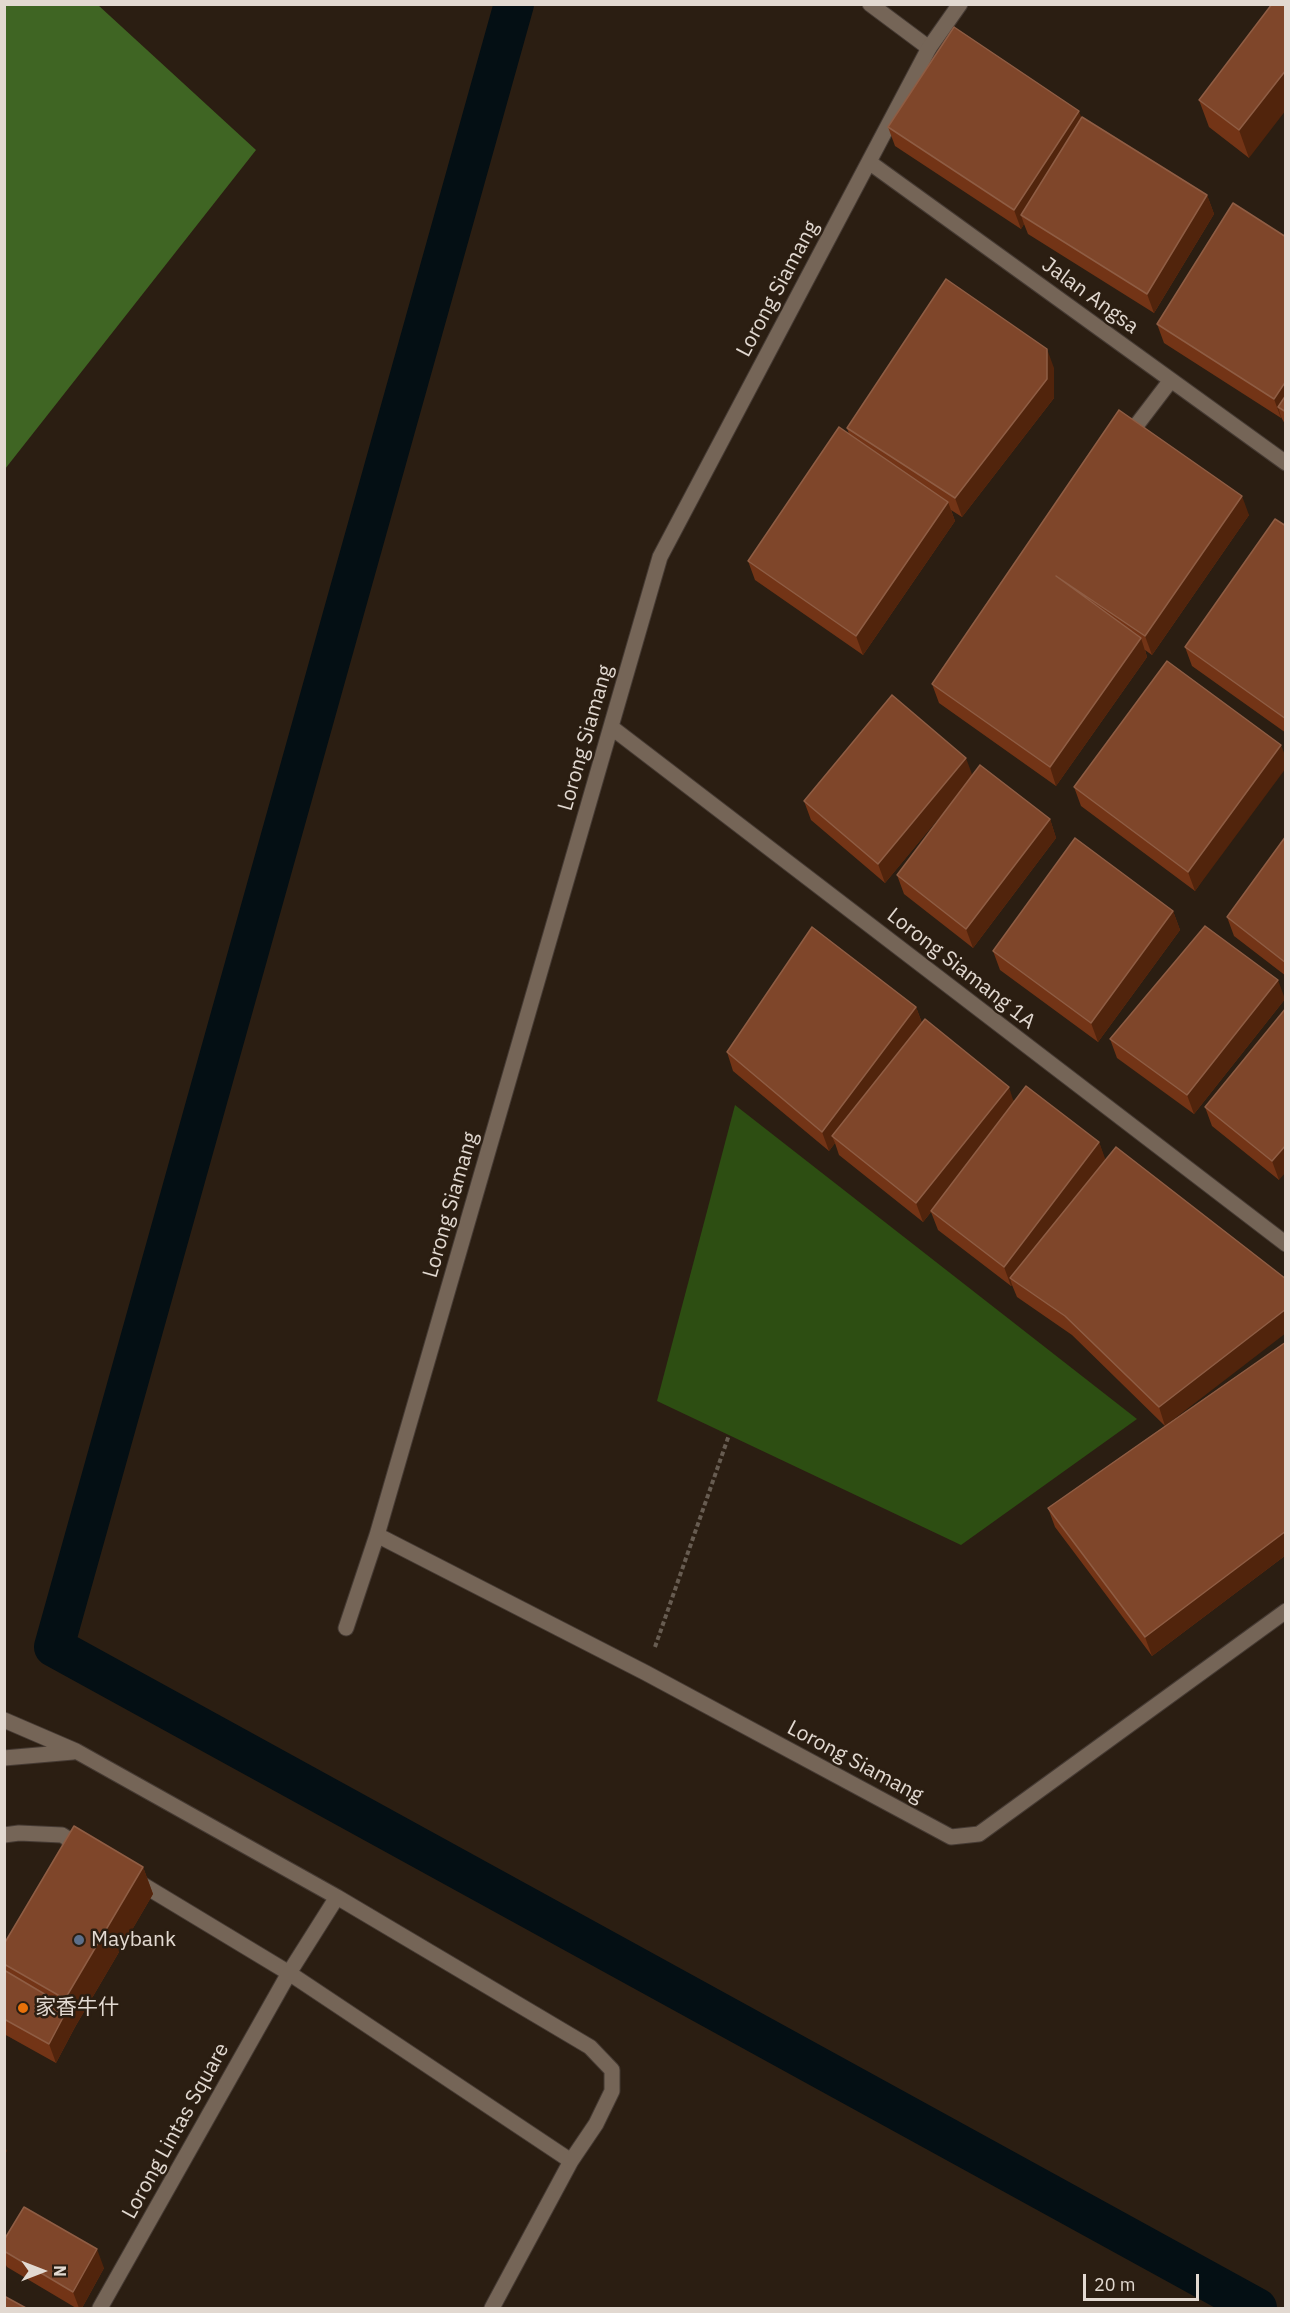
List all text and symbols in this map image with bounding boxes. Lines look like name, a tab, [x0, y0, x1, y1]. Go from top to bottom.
street label: Lorong Siamang	[732, 217, 824, 361]
street label: Jalan Angsa	[1037, 252, 1143, 340]
street label: Lorong Siamang	[553, 662, 619, 814]
street label: Lorong Siamang 1A	[882, 903, 1040, 1035]
street label: Lorong Siamang	[418, 1129, 484, 1281]
street label: Lorong Siamang	[783, 1716, 927, 1808]
place label: Maybank	[91, 1927, 176, 1953]
marker: Maybank	[72, 1933, 86, 1947]
place label: 家香牛什	[35, 1995, 119, 2021]
marker: 家香牛什	[16, 2001, 30, 2015]
street label: Lorong Lintas Square	[117, 2039, 235, 2223]
north arrow	[12, 2241, 72, 2301]
scale bar	[1086, 2262, 1202, 2300]
text: N	[50, 2265, 70, 2277]
text: 20 m	[1094, 2273, 1136, 2296]

